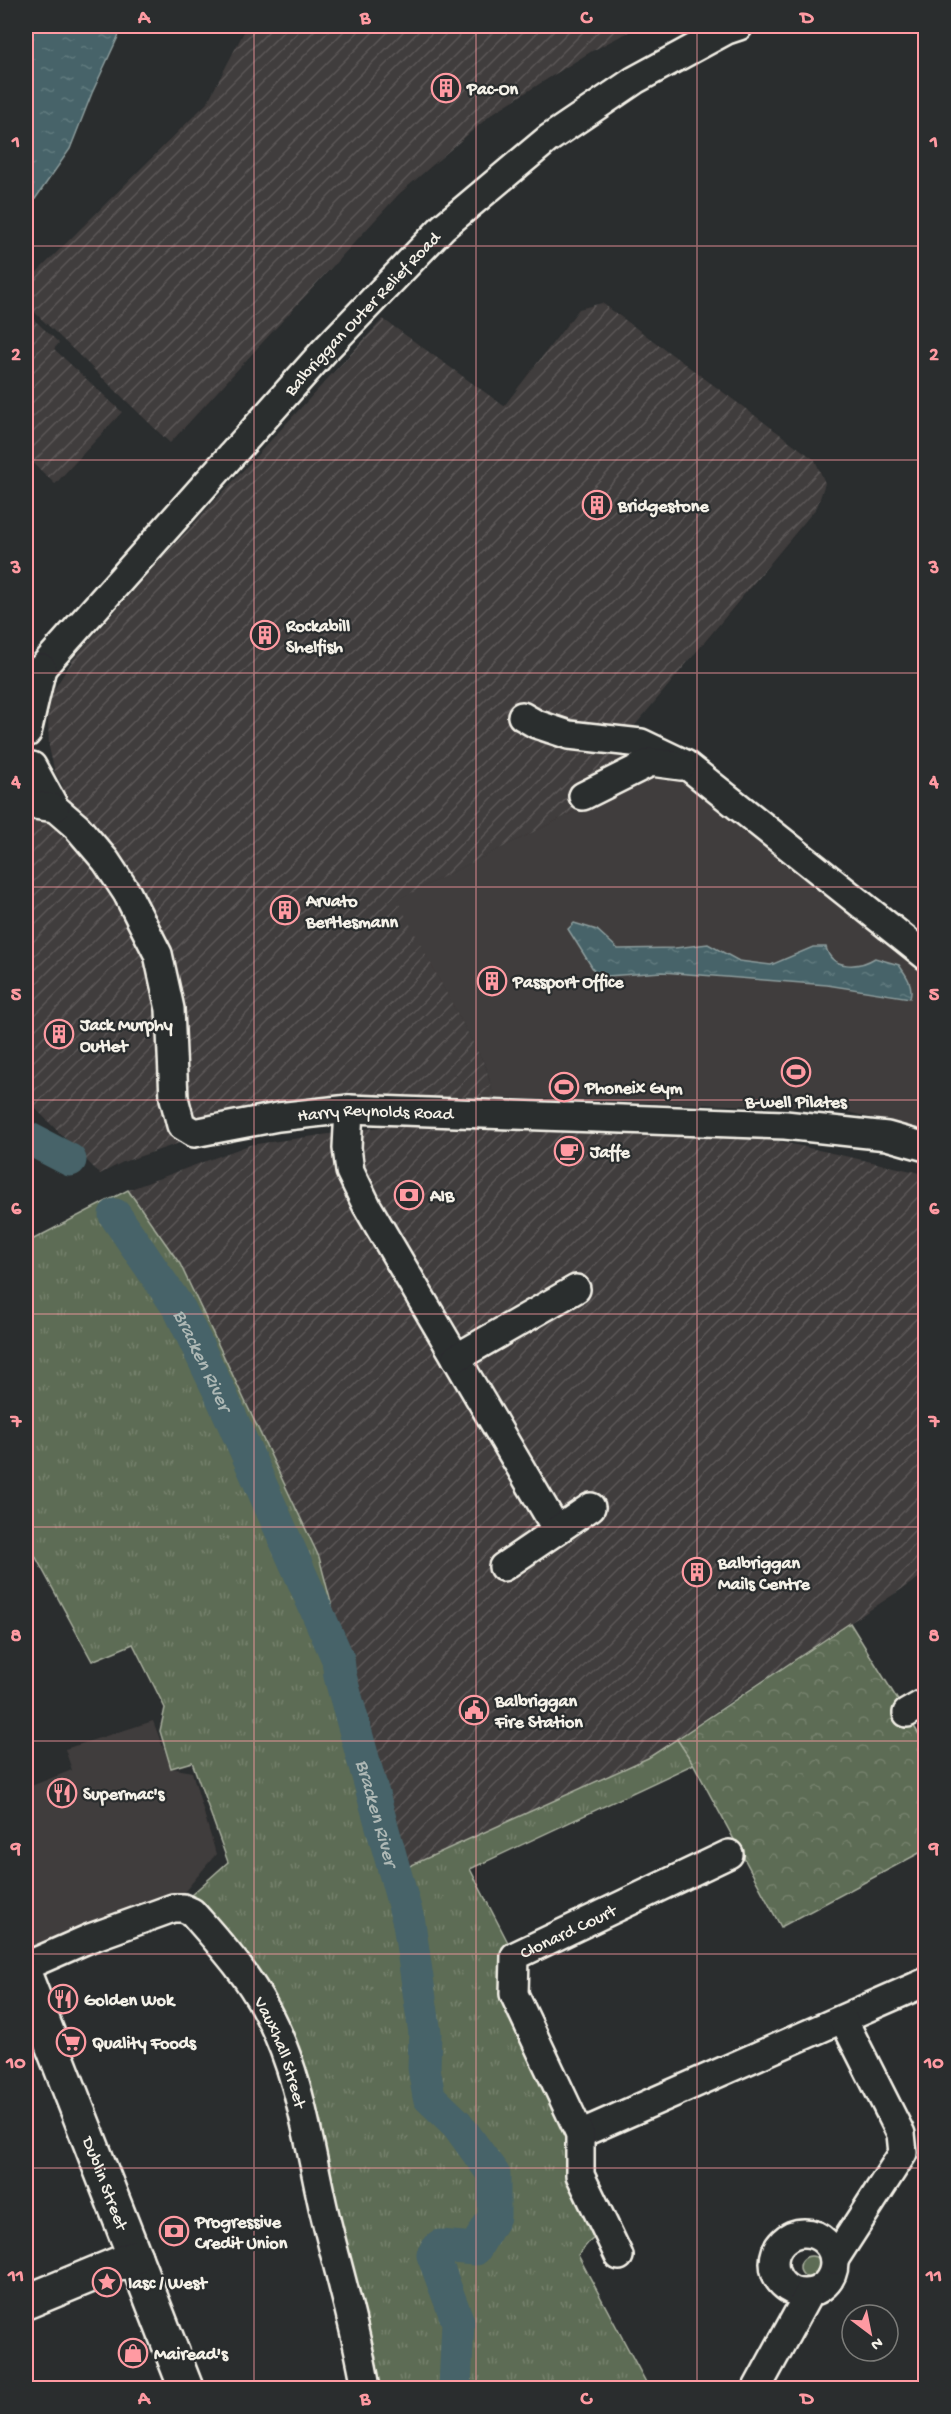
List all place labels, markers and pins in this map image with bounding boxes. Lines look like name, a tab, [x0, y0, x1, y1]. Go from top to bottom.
building icon: Pac-On	[430, 72, 462, 104]
place label: Pac-On	[466, 80, 519, 101]
building icon: Bridgestone	[581, 489, 613, 521]
place label: Bridgestone	[617, 497, 709, 518]
place label: Rockabill Shelfish	[285, 617, 350, 659]
building icon: Rockabill Shelfish	[249, 619, 281, 651]
place label: Arvato Bertlesmann	[305, 892, 398, 934]
building icon: Arvato Bertlesmann	[269, 894, 301, 926]
building icon: Passport Office	[476, 965, 508, 997]
place label: Passport Office	[512, 973, 624, 994]
place label: Jack Murphy Outlet	[79, 1016, 173, 1058]
building icon: Jack Murphy Outlet	[43, 1018, 75, 1050]
sports icon: B-well Pilates	[780, 1056, 812, 1088]
sports icon: Phoneix Gym	[548, 1071, 580, 1103]
place label: Phoneix Gym	[584, 1079, 683, 1100]
place label: B-well Pilates	[744, 1093, 848, 1114]
cafe icon: Jaffe	[553, 1135, 585, 1167]
place label: Jaffe	[589, 1143, 631, 1164]
bank icon: AIB	[393, 1179, 425, 1211]
place label: AIB	[429, 1187, 455, 1208]
place label: Balbriggan Mails Centre	[717, 1554, 811, 1596]
building icon: Balbriggan Mails Centre	[681, 1556, 713, 1588]
place label: Balbriggan Fire Station	[494, 1692, 583, 1734]
public building icon: Balbriggan Fire Station	[458, 1694, 490, 1726]
restaurant icon: Supermac's	[46, 1777, 78, 1809]
place label: Supermac's	[83, 1785, 166, 1806]
restaurant icon: Golden Wok	[47, 1983, 79, 2015]
place label: Golden Wok	[84, 1991, 176, 2012]
supermarket icon: Quality Foods	[55, 2026, 87, 2058]
place label: Quality Foods	[92, 2034, 197, 2055]
place label: Progressive Credit Union	[194, 2213, 288, 2255]
bank icon: Progressive Credit Union	[158, 2215, 190, 2247]
place icon: Iasc / West	[91, 2266, 123, 2298]
place label: Iasc / West	[128, 2274, 208, 2295]
shop icon: Mairead's	[117, 2337, 149, 2369]
place label: Mairead's	[154, 2345, 229, 2366]

